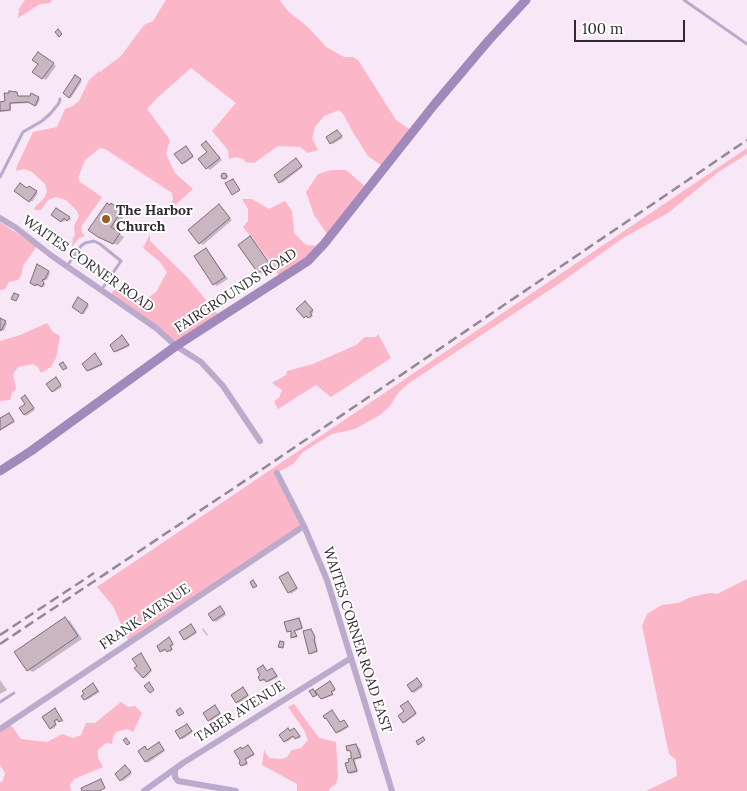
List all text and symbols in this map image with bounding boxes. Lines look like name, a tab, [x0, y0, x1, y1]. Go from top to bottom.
scale bar	[577, 10, 688, 42]
text: 100 m	[582, 19, 623, 38]
place label: The Harbor Church	[116, 203, 193, 236]
street label: WAITES CORNER ROAD	[19, 212, 157, 316]
marker: The Harbor Church	[100, 213, 112, 225]
street label: FAIRGROUNDS ROAD	[172, 245, 300, 337]
street label: WAITES CORNER ROAD EAST	[319, 545, 395, 735]
street label: FRANK AVENUE	[96, 580, 194, 654]
street label: TABER AVENUE	[192, 678, 288, 746]

